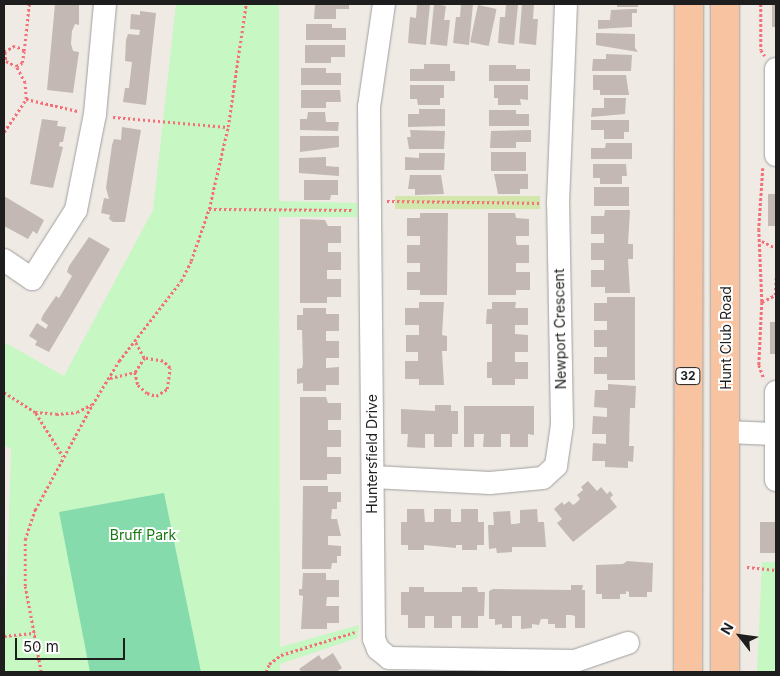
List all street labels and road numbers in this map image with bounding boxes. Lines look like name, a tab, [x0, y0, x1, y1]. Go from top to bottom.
street label: Newport Crescent	[551, 269, 569, 389]
street label: Hunt Club Road	[718, 286, 734, 390]
road number: 32	[674, 366, 702, 386]
street label: Huntersfield Drive	[364, 394, 380, 514]

